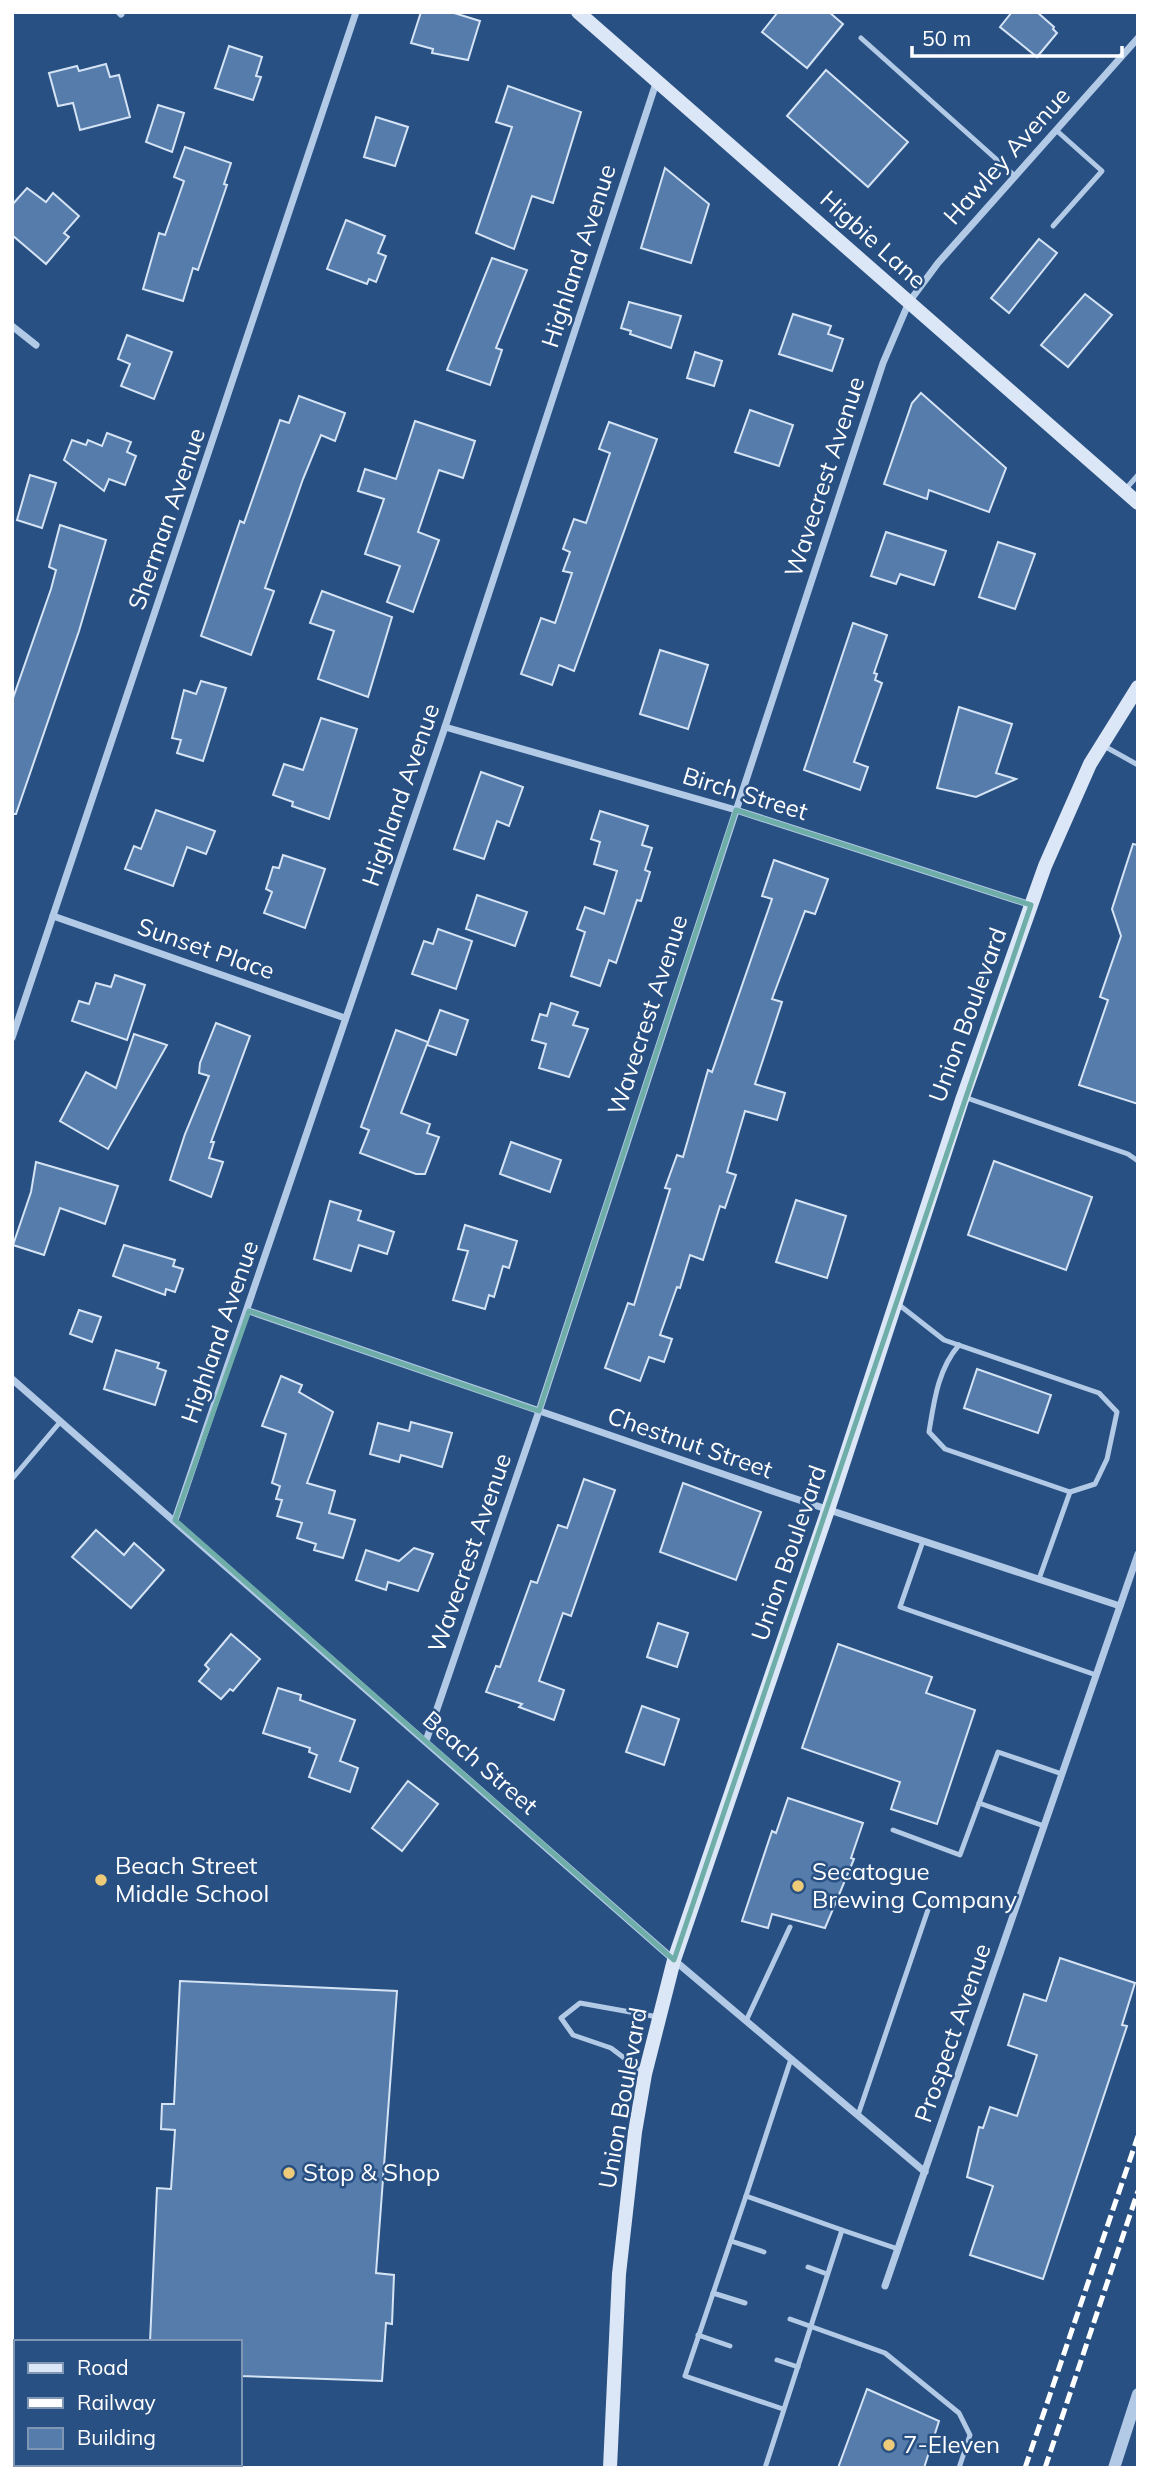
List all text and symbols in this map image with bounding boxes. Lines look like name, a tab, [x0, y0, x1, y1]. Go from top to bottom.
scale bar	[912, 14, 1122, 58]
text: 50 m	[922, 25, 971, 51]
street label: Hawley Avenue	[937, 80, 1076, 230]
street label: Highland Avenue	[534, 160, 622, 351]
street label: Higbie Lane	[814, 184, 933, 295]
street label: Wavecrest Avenue	[778, 373, 871, 581]
street label: Sherman Avenue	[121, 424, 211, 613]
street label: Highland Avenue	[355, 699, 445, 890]
street label: Birch Street	[679, 760, 811, 826]
street label: Sunset Place	[134, 911, 279, 986]
street label: Wavecrest Avenue	[601, 911, 694, 1119]
street label: Union Boulevard	[922, 923, 1013, 1106]
street label: Highland Avenue	[174, 1236, 264, 1427]
street label: Chestnut Street	[604, 1400, 777, 1484]
street label: Wavecrest Avenue	[421, 1449, 517, 1656]
street label: Union Boulevard	[744, 1461, 832, 1644]
street label: Beach Street	[417, 1704, 544, 1820]
place label: Beach Street Middle School	[115, 1850, 269, 1908]
place label: Secatogue Brewing Company	[812, 1856, 1017, 1914]
marker: Beach Street Middle School	[93, 1872, 109, 1888]
marker: Secatogue Brewing Company	[790, 1878, 806, 1894]
street label: Prospect Avenue	[907, 1939, 997, 2126]
street label: Union Boulevard	[591, 2005, 653, 2191]
place label: Stop & Shop	[303, 2157, 440, 2187]
marker: Stop & Shop	[281, 2165, 297, 2181]
legend	[14, 2340, 242, 2466]
text: Road	[77, 2354, 128, 2380]
text: Railway	[77, 2389, 156, 2415]
text: Building	[77, 2424, 156, 2450]
place label: 7-Eleven	[903, 2429, 1000, 2459]
marker: 7-Eleven	[881, 2437, 897, 2453]

